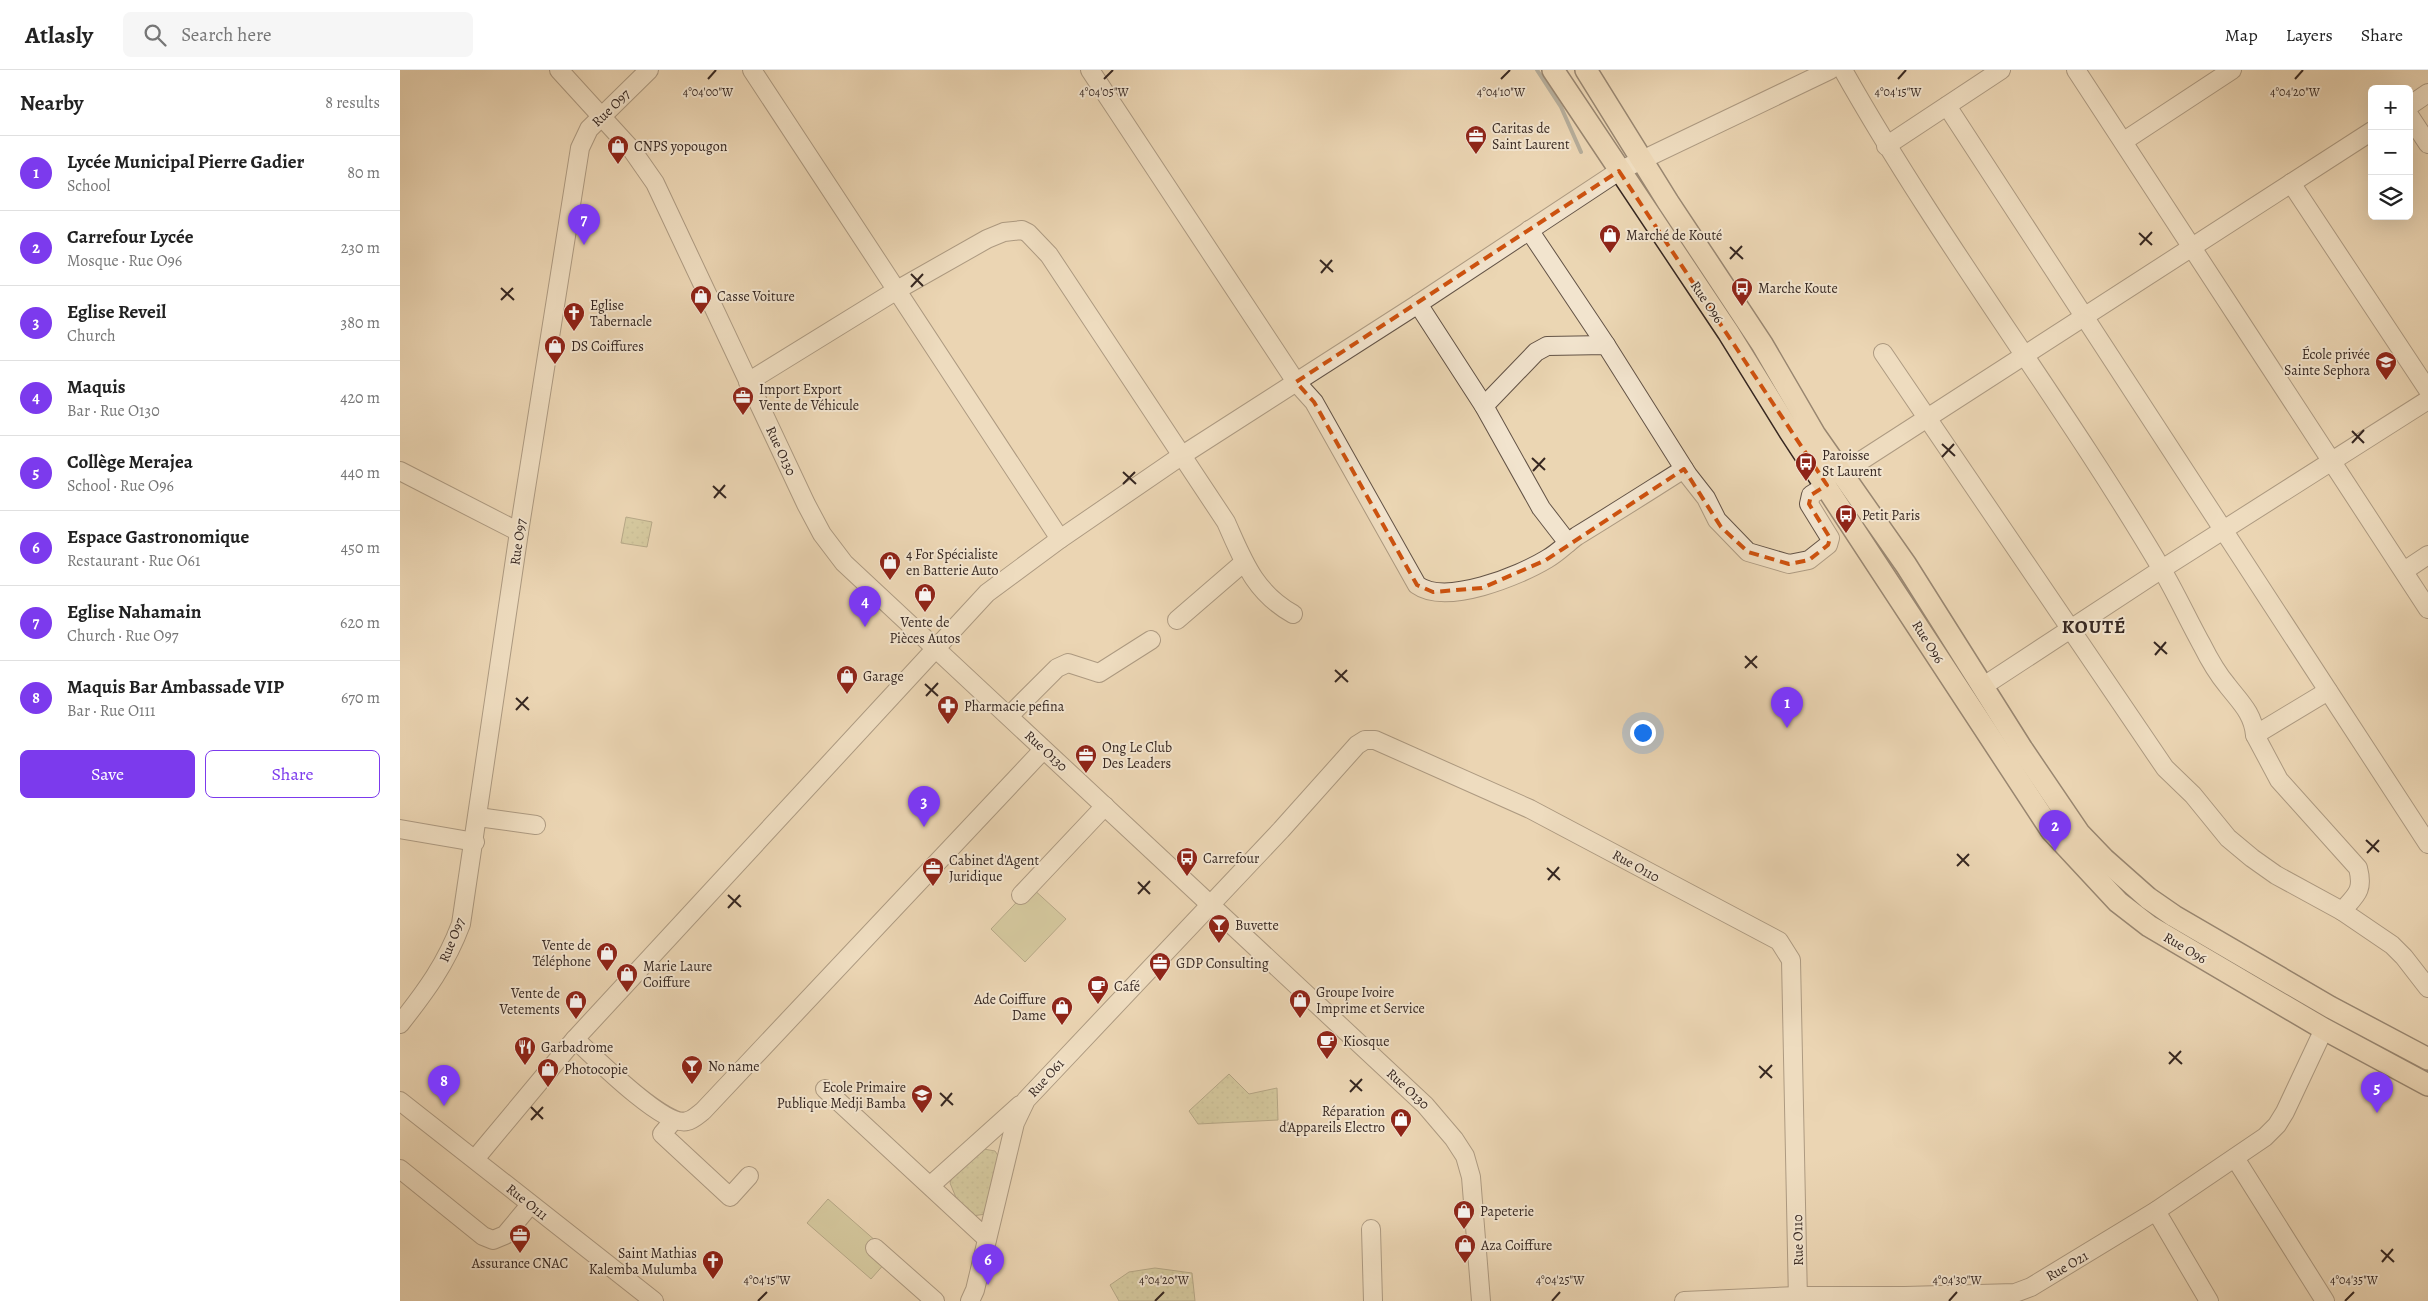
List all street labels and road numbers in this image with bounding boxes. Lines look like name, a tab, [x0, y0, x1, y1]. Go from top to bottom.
street label: Rue O97	[588, 85, 634, 131]
street label: Rue O96	[1686, 277, 1728, 327]
street label: Rue O130	[761, 423, 801, 479]
street label: Rue O97	[505, 517, 531, 566]
street label: Rue O96	[1907, 617, 1949, 667]
street label: Rue O130	[1020, 726, 1072, 776]
street label: Rue O110	[1609, 845, 1663, 887]
street label: Rue O97	[434, 915, 470, 965]
street label: Rue O96	[2160, 928, 2210, 968]
street label: Rue O61	[1024, 1055, 1068, 1101]
street label: Rue O130	[1382, 1064, 1434, 1114]
street label: Rue O111	[502, 1179, 552, 1225]
street label: Rue O110	[1788, 1214, 1808, 1266]
street label: Rue O21	[2042, 1246, 2092, 1286]

